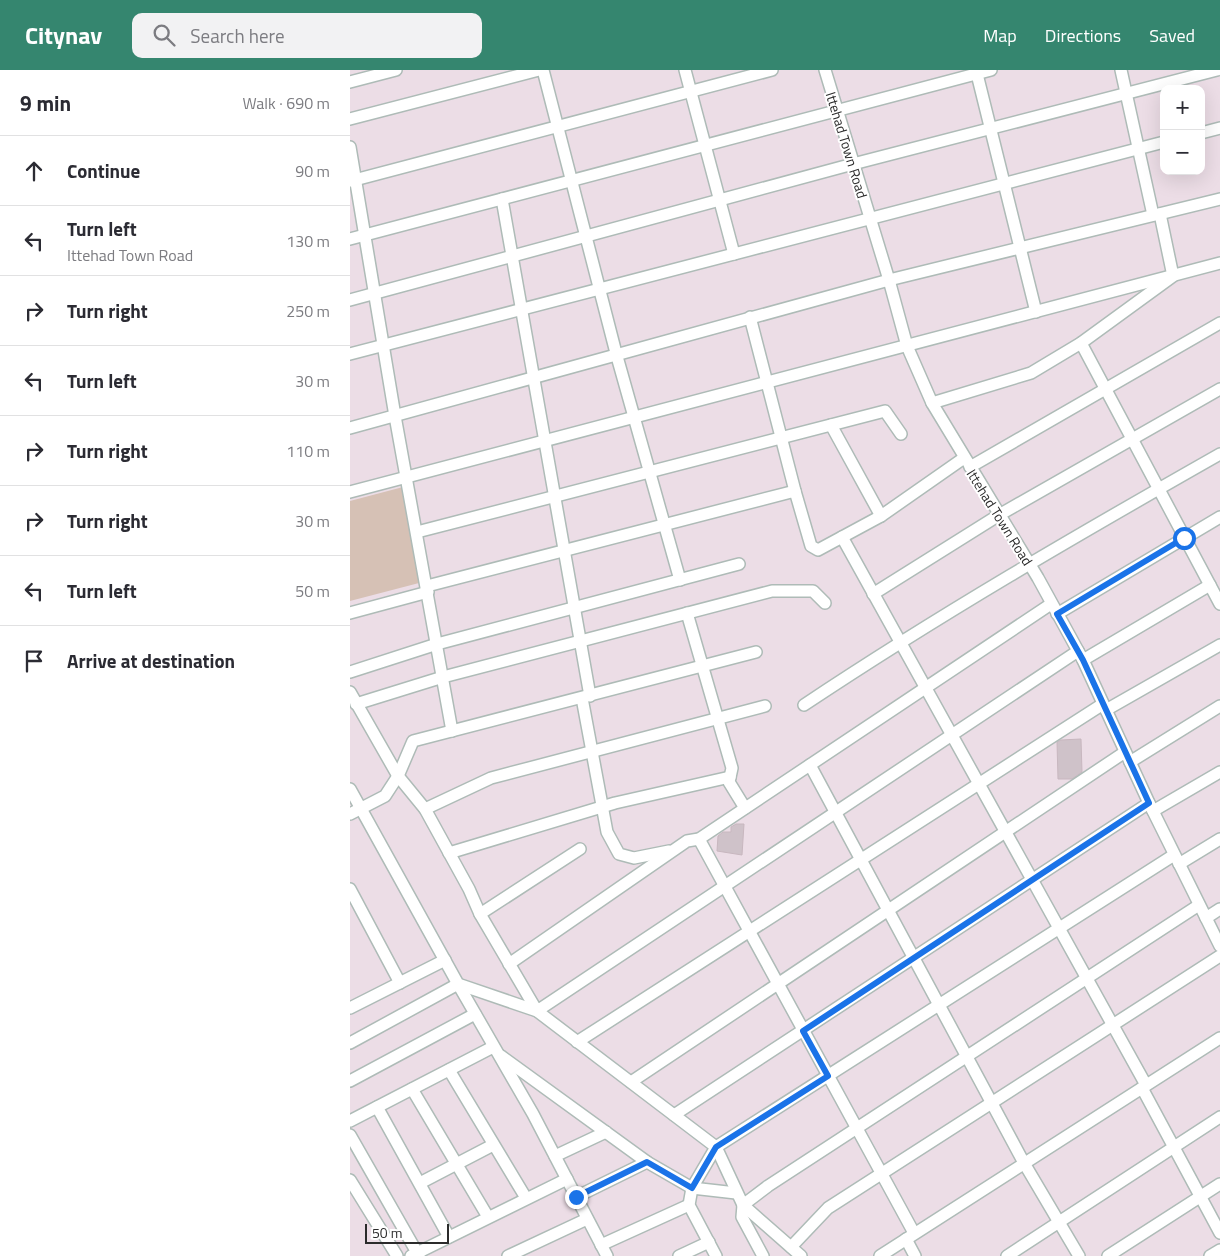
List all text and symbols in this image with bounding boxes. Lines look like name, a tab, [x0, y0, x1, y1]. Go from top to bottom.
search box	[132, 13, 482, 58]
text: Citynav	[25, 17, 102, 53]
icon: search	[150, 21, 178, 49]
text: Search here	[190, 21, 285, 50]
text: Map	[983, 22, 1017, 49]
text: Directions	[1045, 22, 1121, 49]
text: Saved	[1149, 22, 1195, 49]
map controls	[1160, 85, 1205, 175]
button: +	[1160, 85, 1205, 130]
text: 9 min	[20, 87, 71, 119]
street label: Ittehad Town Road	[821, 89, 873, 201]
text: Walk · 690 m	[242, 91, 330, 115]
button: −	[1160, 130, 1205, 175]
text: Continue	[67, 156, 140, 185]
icon: ahead	[20, 157, 48, 185]
text: 90 m	[295, 159, 330, 183]
text: Turn left	[67, 214, 137, 243]
icon: left	[20, 227, 48, 255]
text: 130 m	[286, 229, 330, 253]
text: Ittehad Town Road	[67, 243, 193, 267]
text: Turn right	[67, 296, 148, 325]
icon: right	[20, 297, 48, 325]
text: 250 m	[286, 299, 330, 323]
text: Turn left	[67, 366, 137, 395]
icon: left	[20, 367, 48, 395]
text: 30 m	[295, 369, 330, 393]
text: Turn right	[67, 436, 148, 465]
icon: right	[20, 437, 48, 465]
text: 110 m	[286, 439, 330, 463]
street label: Ittehad Town Road	[962, 465, 1038, 569]
text: Turn right	[67, 506, 148, 535]
icon: right	[20, 507, 48, 535]
text: 30 m	[295, 509, 330, 533]
route start	[1173, 527, 1196, 550]
text: Turn left	[67, 576, 137, 605]
icon: left	[20, 577, 48, 605]
text: 50 m	[295, 579, 330, 603]
text: Arrive at destination	[67, 646, 235, 675]
icon: arrive	[20, 647, 48, 675]
route end	[565, 1186, 588, 1209]
scale bar	[365, 1221, 449, 1244]
text: 50 m	[372, 1222, 402, 1243]

